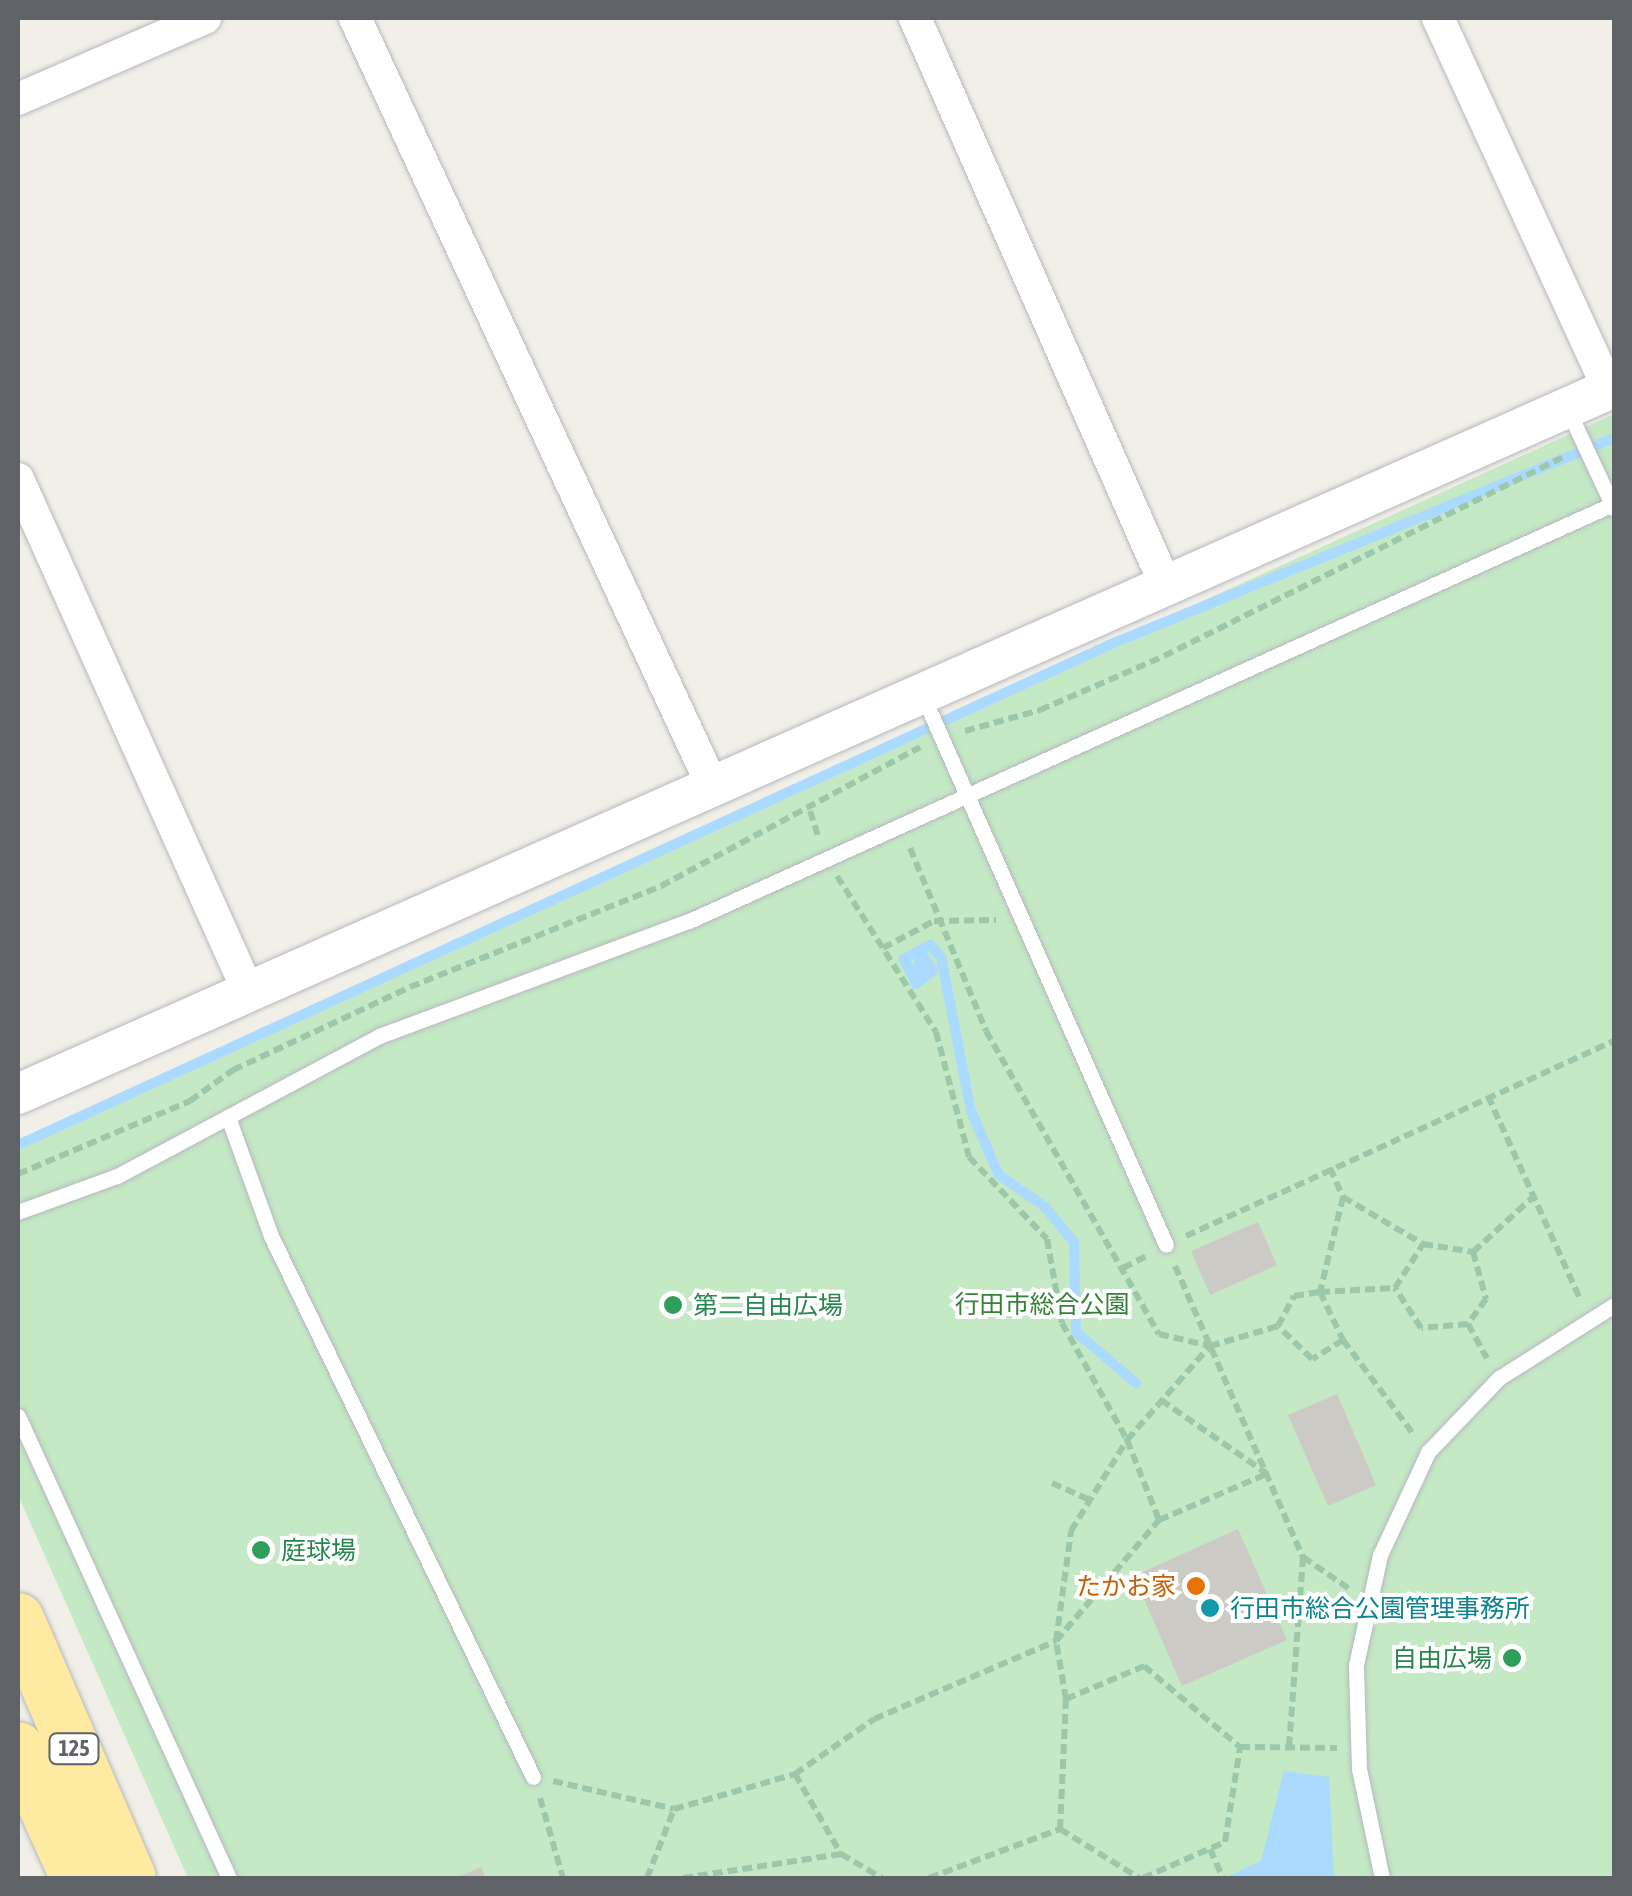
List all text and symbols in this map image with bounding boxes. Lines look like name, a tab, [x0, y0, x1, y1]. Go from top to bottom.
park label: 行田市総合公園	[955, 1289, 1129, 1319]
place label: 第二自由広場	[693, 1290, 843, 1320]
marker: 第二自由広場	[662, 1294, 684, 1316]
place label: 庭球場	[281, 1535, 356, 1565]
marker: 庭球場	[250, 1539, 272, 1561]
place label: たかお家	[1076, 1571, 1176, 1601]
marker: たかお家	[1185, 1575, 1207, 1597]
place label: 行田市総合公園管理事務所	[1230, 1593, 1530, 1623]
marker: 行田市総合公園管理事務所	[1199, 1597, 1221, 1619]
place label: 自由広場	[1392, 1643, 1492, 1673]
marker: 自由広場	[1501, 1647, 1523, 1669]
road number: 125	[46, 1732, 102, 1766]

